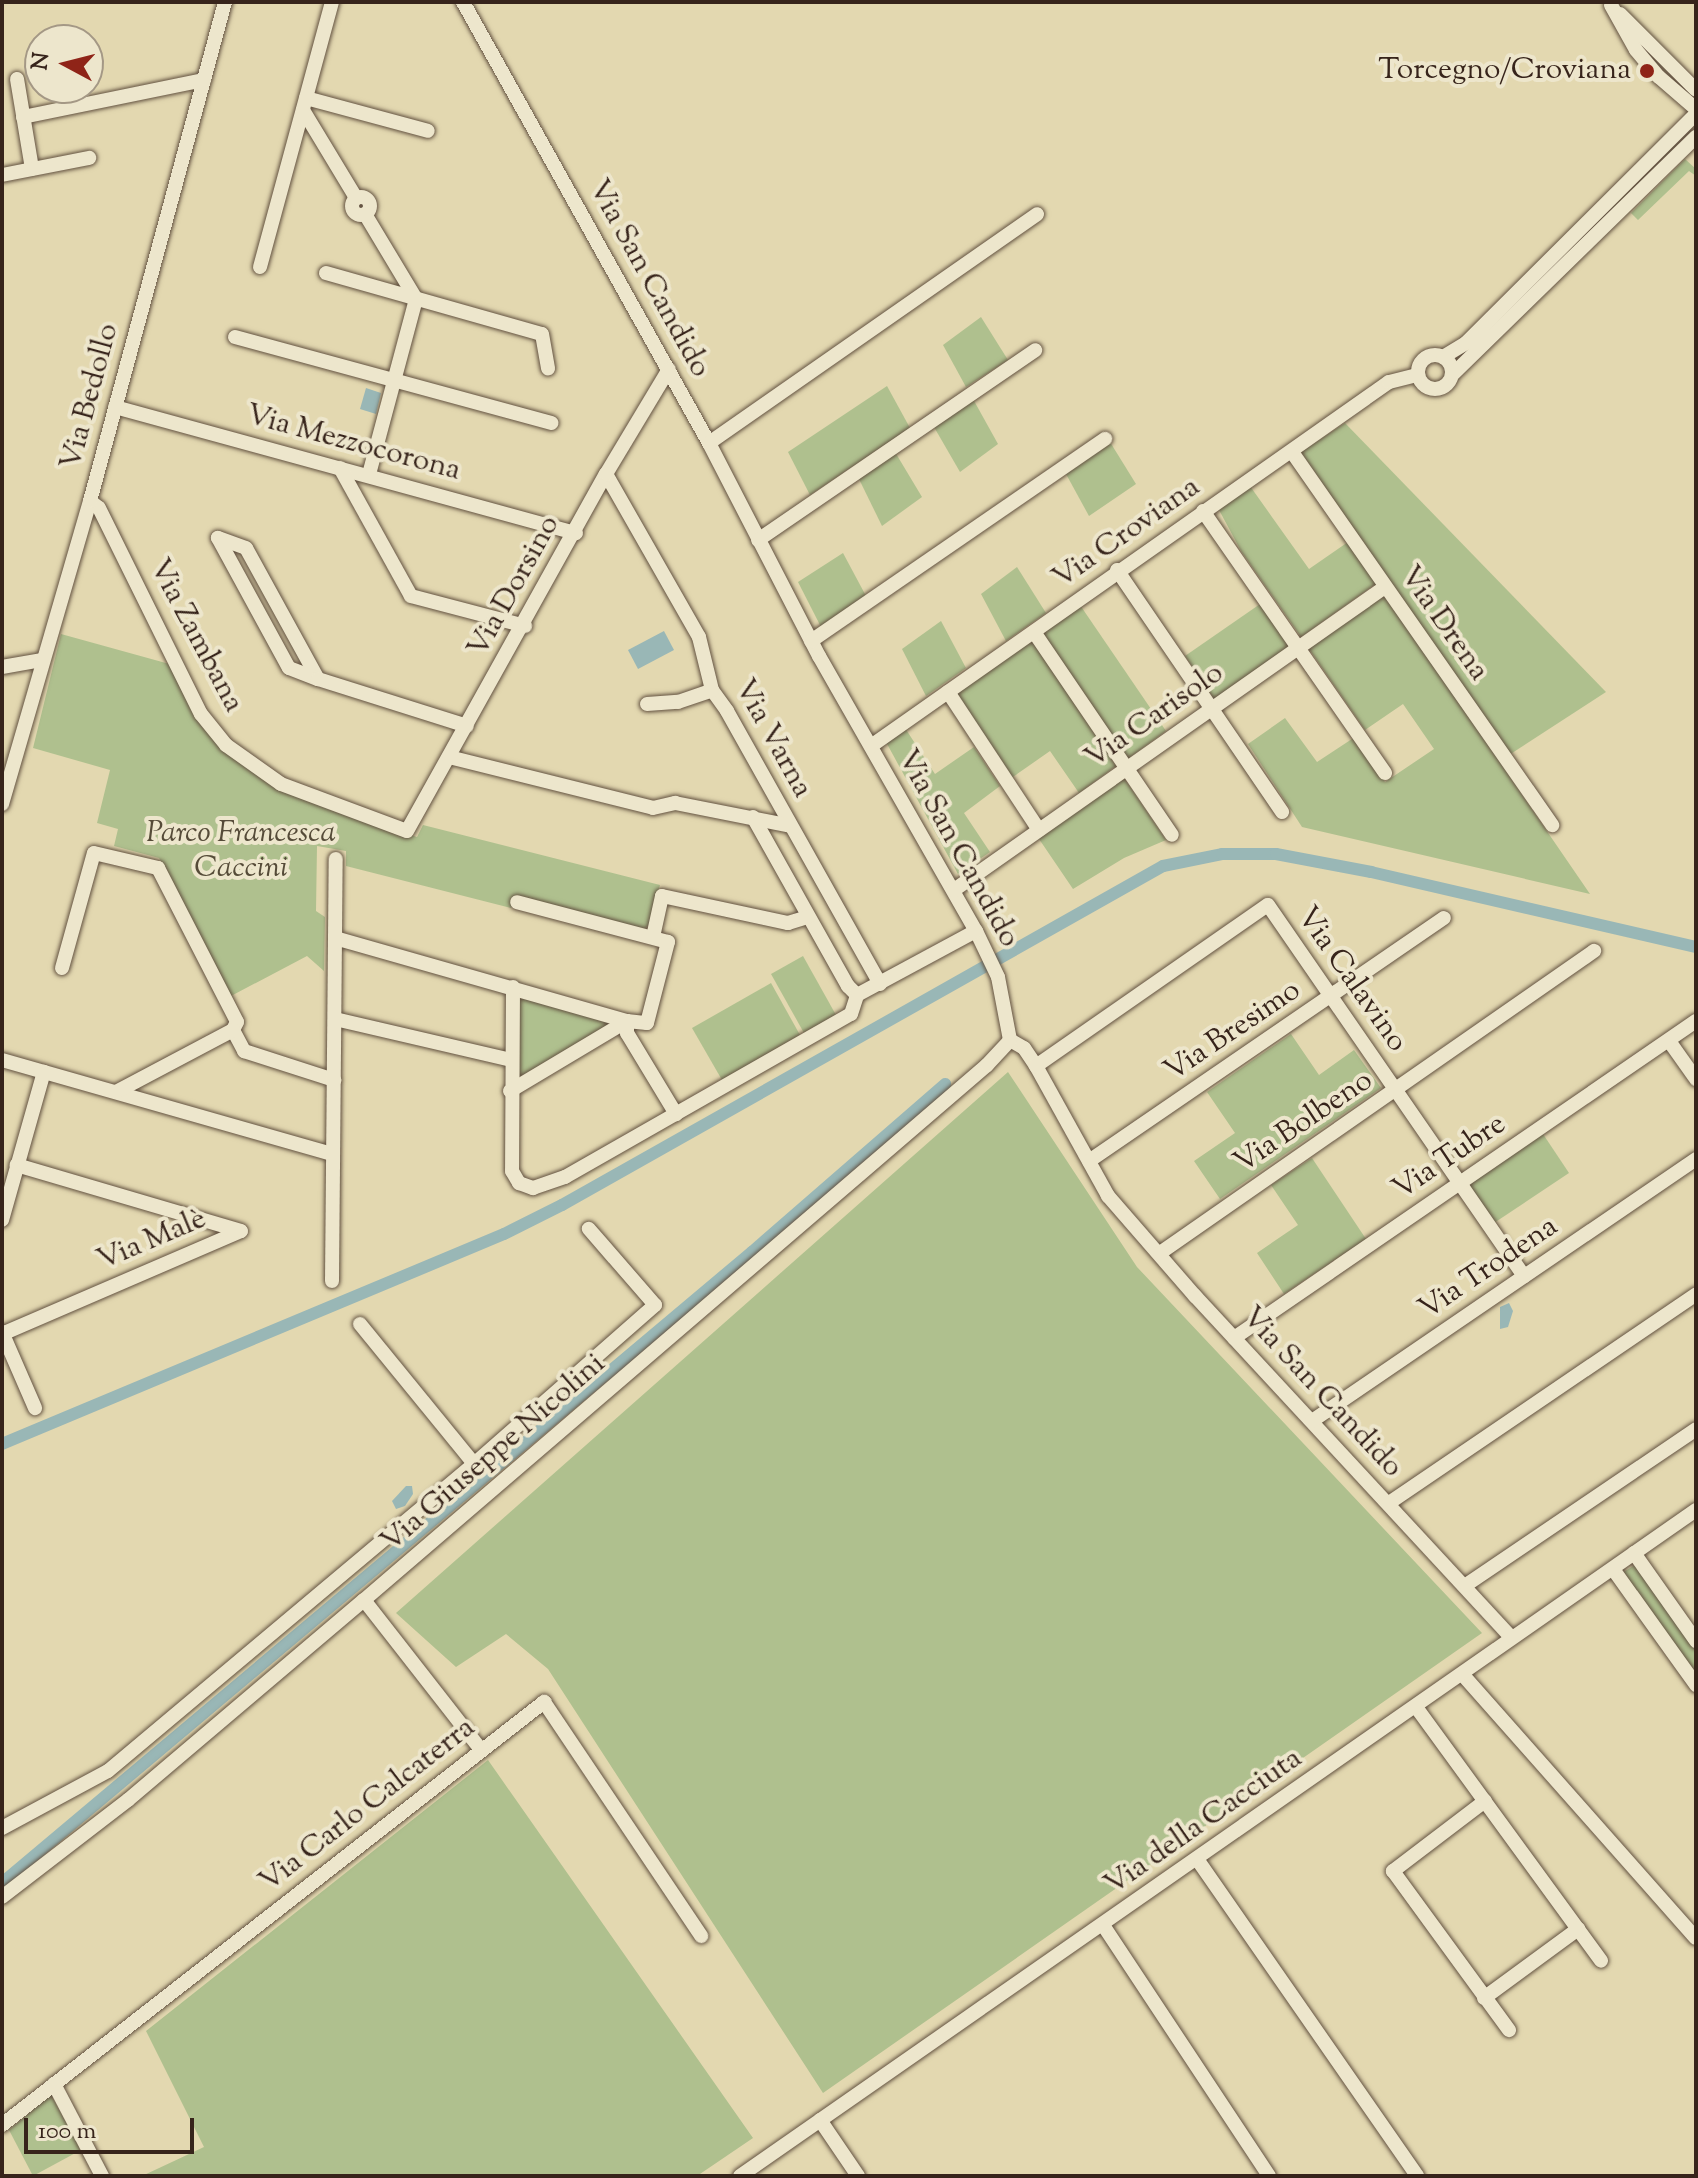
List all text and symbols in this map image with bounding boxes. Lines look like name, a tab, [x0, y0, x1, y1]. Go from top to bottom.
north arrow	[24, 24, 104, 104]
text: N	[25, 51, 59, 72]
place label: Torcegno/Croviana	[1378, 53, 1631, 89]
marker: Torcegno/Croviana	[1638, 62, 1656, 80]
street label: Via San Candido	[579, 174, 717, 384]
street label: Via Bedollo	[54, 320, 128, 474]
street label: Via Mezzocorona	[242, 398, 464, 490]
street label: Via Croviana	[1047, 470, 1207, 598]
street label: Via Dorsino	[461, 510, 569, 664]
street label: Via Zambana	[140, 553, 250, 719]
street label: Via Drena	[1390, 560, 1496, 688]
street label: Via Carisolo	[1079, 656, 1231, 778]
street label: Via Varna	[725, 673, 819, 805]
street label: Via San Candido	[888, 744, 1026, 954]
park label: Parco Francesca Caccini	[146, 816, 336, 886]
street label: Via Calavino	[1288, 901, 1414, 1059]
street label: Via Bresimo	[1158, 973, 1308, 1091]
street label: Via Bolbeno	[1228, 1064, 1380, 1182]
street label: Via Tubre	[1387, 1107, 1513, 1209]
street label: Via Malè	[92, 1202, 212, 1280]
street label: Via Trodena	[1413, 1209, 1565, 1329]
street label: Via San Candido	[1233, 1300, 1409, 1486]
street label: Via Giuseppe Nicolini	[375, 1347, 613, 1561]
street label: Via Carlo Calcaterra	[253, 1711, 483, 1901]
street label: Via della Cacciuta	[1098, 1742, 1310, 1904]
scale bar	[28, 2102, 198, 2152]
text: 100 m	[38, 2115, 96, 2149]

